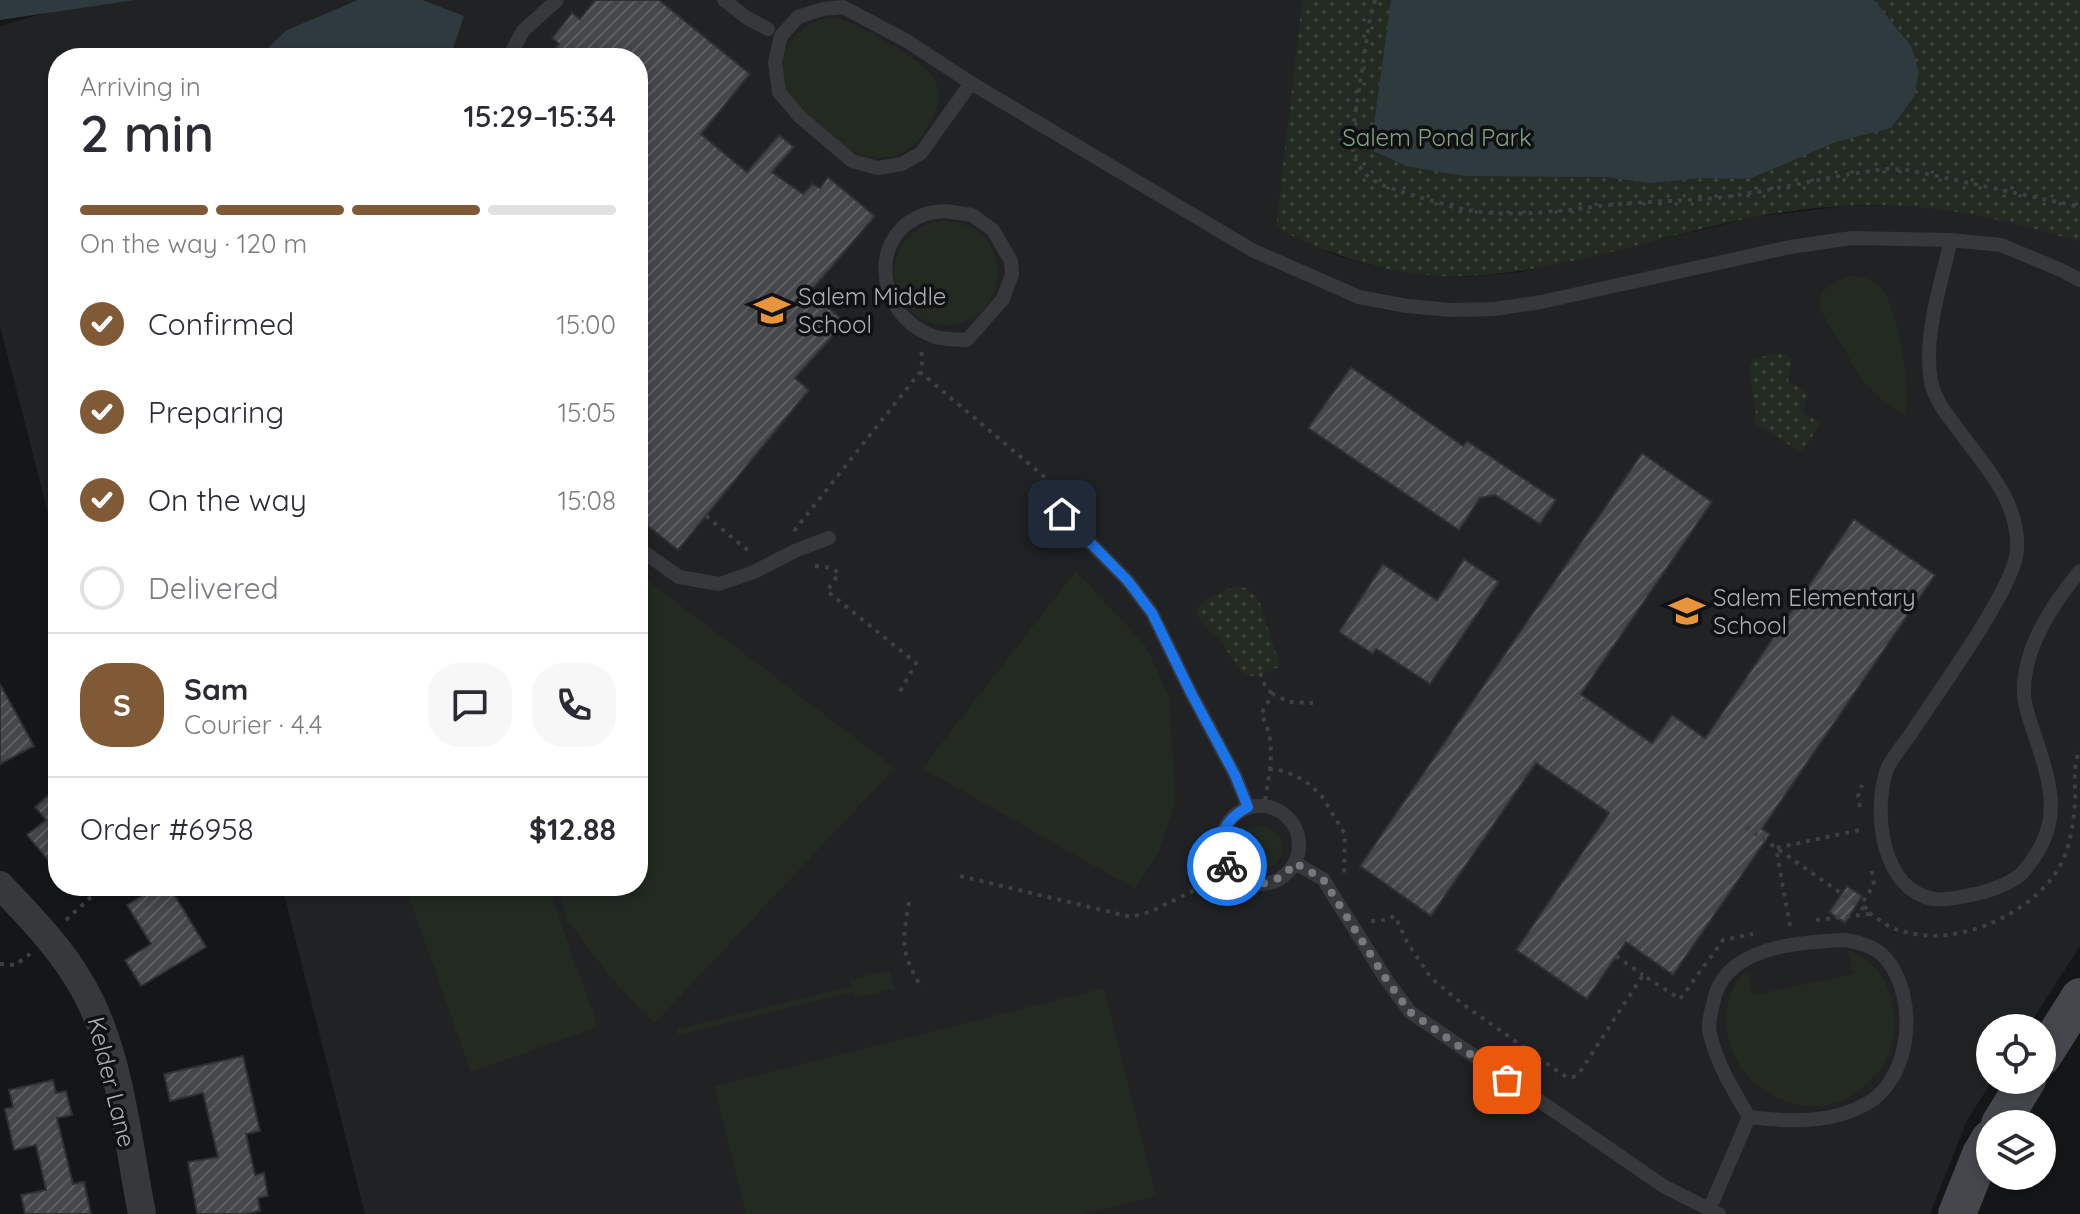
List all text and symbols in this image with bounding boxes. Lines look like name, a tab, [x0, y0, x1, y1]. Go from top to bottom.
text: Arriving in	[80, 70, 201, 103]
text: 15:29–15:34	[463, 97, 616, 135]
text: 2 min	[80, 100, 214, 165]
park label: Salem Pond Park	[1342, 122, 1532, 152]
text: On the way · 120 m	[80, 227, 307, 260]
place label: Salem Middle School	[798, 281, 946, 339]
school or university icon: Salem Middle School	[753, 291, 791, 329]
icon: check	[80, 302, 124, 346]
text: Confirmed	[148, 305, 294, 343]
text: 15:00	[556, 308, 616, 341]
icon: check	[80, 390, 124, 434]
text: Preparing	[148, 393, 284, 431]
text: 15:05	[558, 396, 616, 429]
icon: check	[80, 478, 124, 522]
pin	[1028, 480, 1096, 548]
text: On the way	[148, 481, 307, 519]
text: 15:08	[558, 484, 616, 517]
icon: home	[1040, 492, 1084, 536]
text: Delivered	[148, 569, 279, 607]
place label: Salem Elementary School	[1713, 582, 1916, 640]
school or university icon: Salem Elementary School	[1668, 592, 1706, 630]
button: chat	[428, 663, 512, 747]
button: phone	[532, 663, 616, 747]
text: Sam	[184, 670, 248, 708]
text: S	[113, 686, 131, 724]
text: Courier · 4.4	[184, 708, 322, 741]
text: Order #6958	[80, 810, 254, 848]
text: $12.88	[529, 810, 616, 848]
courier	[1187, 826, 1267, 906]
icon: bike	[1205, 844, 1249, 888]
street label: Kelder Lane	[81, 1014, 143, 1150]
map controls	[1976, 1014, 2056, 1190]
button: locate	[1976, 1014, 2056, 1094]
pin	[1473, 1046, 1541, 1114]
icon: bag	[1485, 1058, 1529, 1102]
button: layers	[1976, 1110, 2056, 1190]

